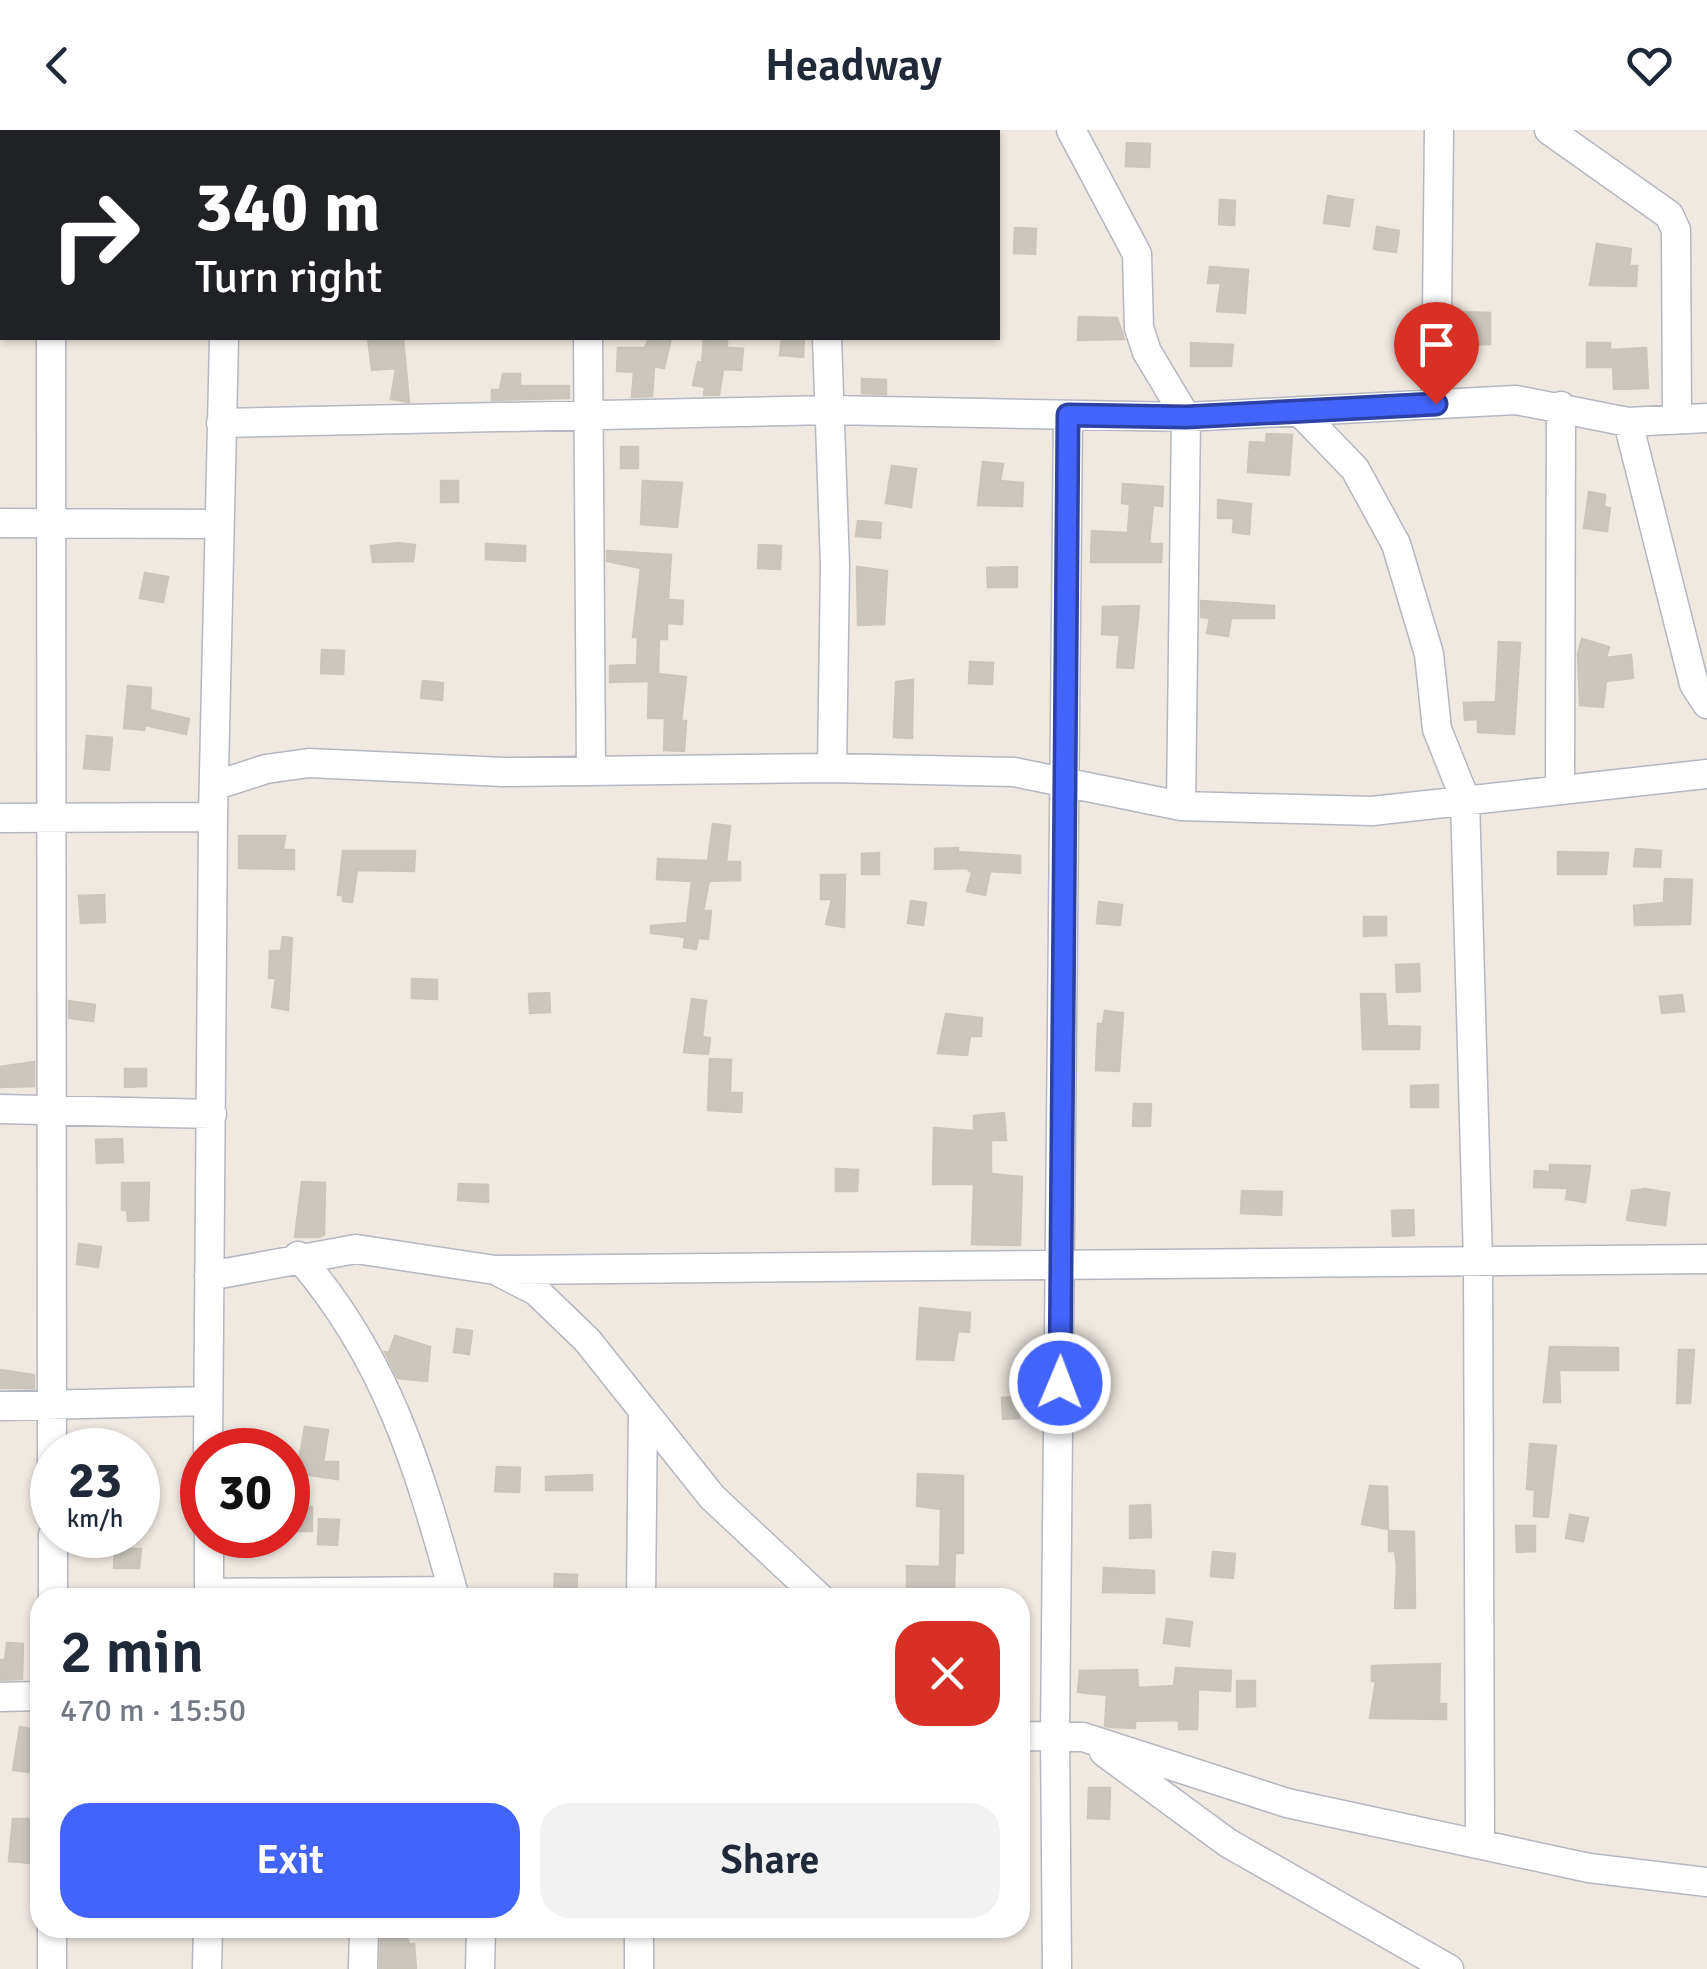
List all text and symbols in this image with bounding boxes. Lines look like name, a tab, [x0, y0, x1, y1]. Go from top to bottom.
icon: back	[30, 38, 85, 93]
text: Headway	[765, 38, 942, 93]
icon: heart	[1622, 38, 1677, 93]
text: 340 m	[195, 164, 380, 250]
icon: right	[30, 170, 160, 300]
text: Turn right	[195, 250, 383, 305]
pin	[1394, 302, 1479, 405]
icon: arrive	[1409, 317, 1464, 372]
position arrow	[1008, 1331, 1112, 1435]
speed limit sign: 30	[180, 1428, 310, 1558]
text: 23	[68, 1450, 122, 1512]
text: km/h	[67, 1503, 123, 1534]
text: 2 min	[60, 1616, 204, 1690]
button: close	[895, 1621, 1000, 1726]
text: 470 m · 15:50	[60, 1691, 246, 1730]
button: Exit	[60, 1803, 520, 1918]
button: Share	[540, 1803, 1000, 1918]

